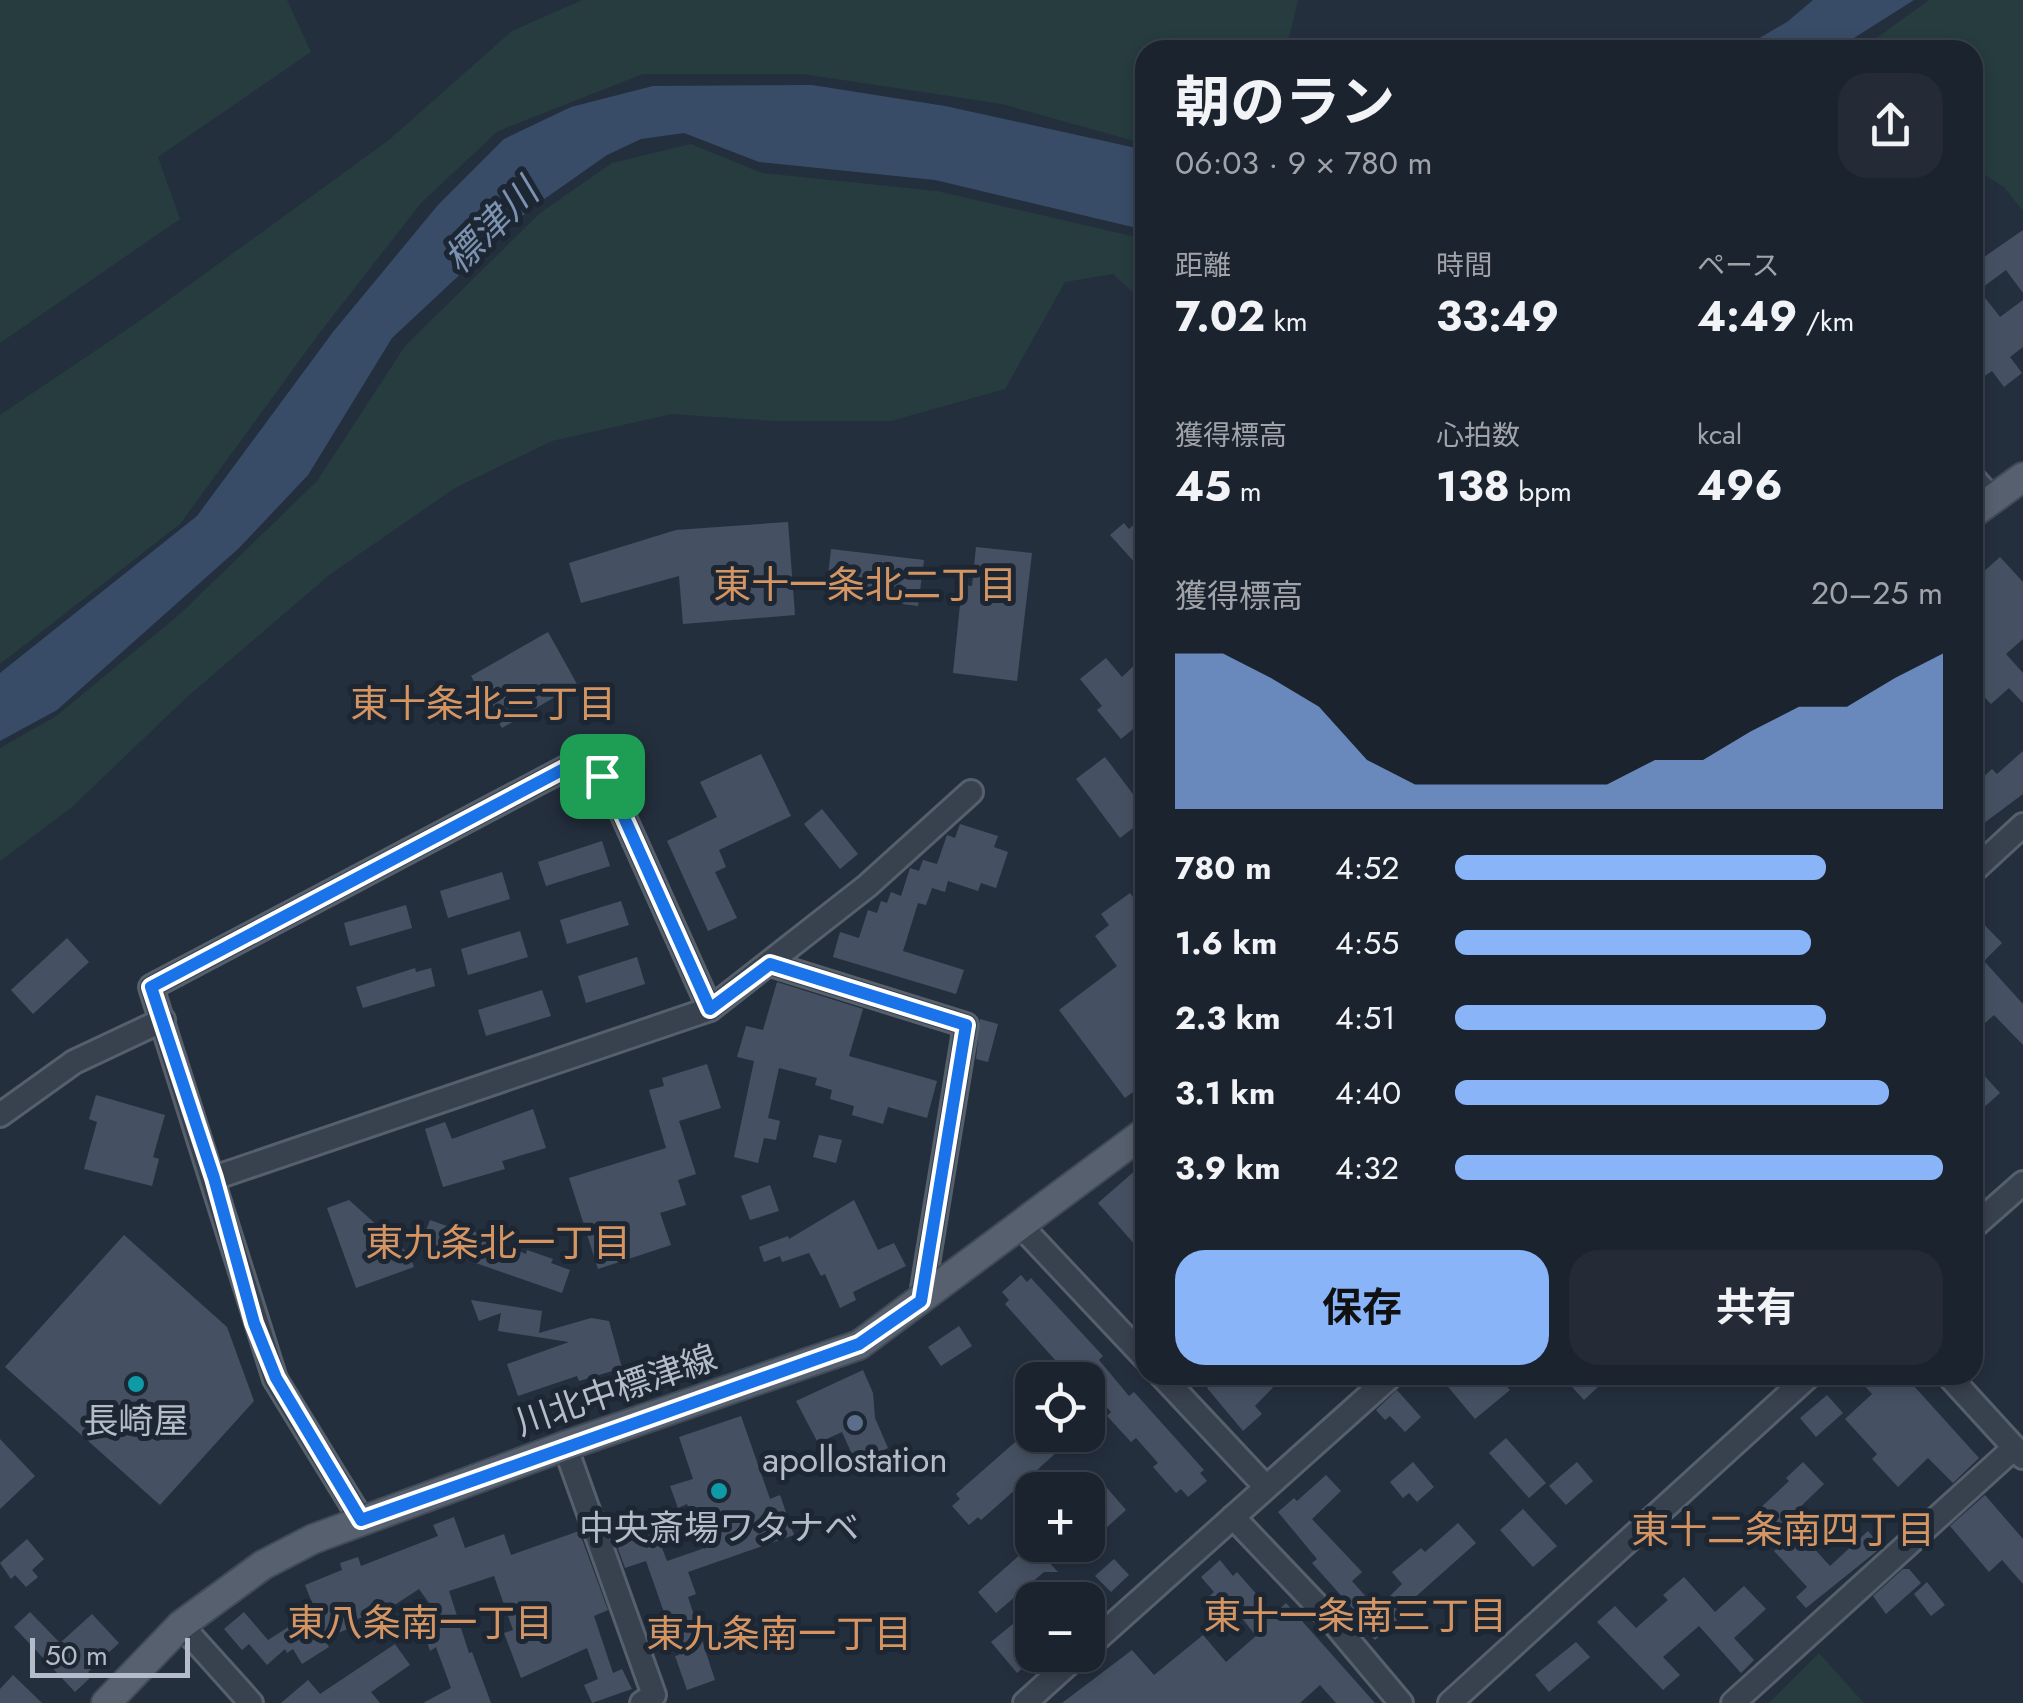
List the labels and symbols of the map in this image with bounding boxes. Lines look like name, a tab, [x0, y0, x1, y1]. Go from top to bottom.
water label: 標津川	[431, 163, 553, 285]
district label: 東十一条北二丁目	[713, 557, 1017, 612]
district label: 東十条北三丁目	[350, 676, 616, 731]
pin	[560, 734, 645, 819]
district label: 東九条北一丁目	[365, 1215, 631, 1270]
street label: 川北中標津線	[509, 1332, 723, 1448]
marker: 長崎屋	[125, 1373, 147, 1395]
place label: 長崎屋	[83, 1396, 189, 1446]
marker: apollostation	[844, 1412, 866, 1434]
place label: apollostation	[762, 1435, 948, 1485]
marker: 中央斎場ワタナベ	[708, 1480, 730, 1502]
district label: 東十二条南四丁目	[1631, 1502, 1935, 1557]
place label: 中央斎場ワタナベ	[579, 1503, 859, 1553]
district label: 東十一条南三丁目	[1203, 1588, 1507, 1643]
district label: 東八条南一丁目	[287, 1595, 553, 1650]
district label: 東九条南一丁目	[646, 1606, 912, 1661]
scale bar	[30, 1633, 190, 1678]

